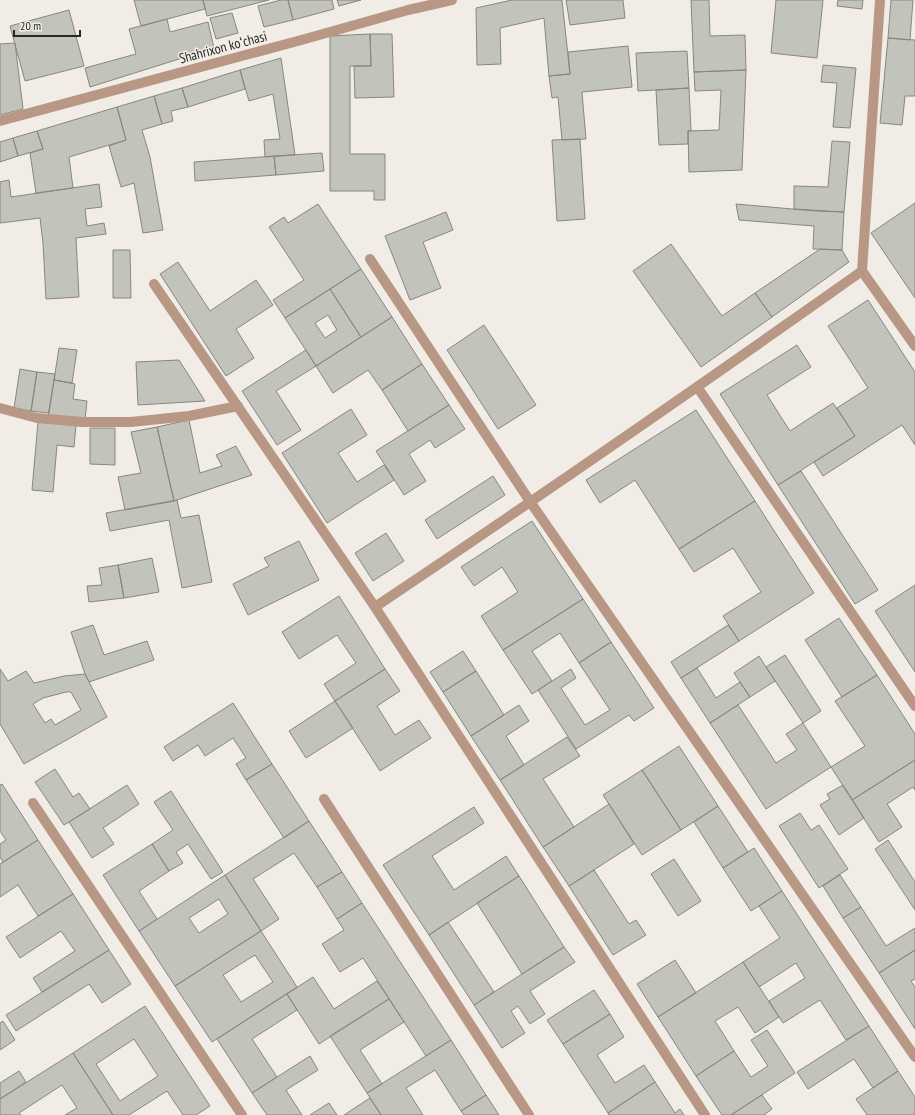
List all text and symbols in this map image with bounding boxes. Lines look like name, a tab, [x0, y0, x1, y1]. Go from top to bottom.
scale bar	[14, 12, 80, 38]
text: 20 m	[20, 18, 41, 33]
street label: Shahrixon koʻchasi	[177, 27, 269, 67]

